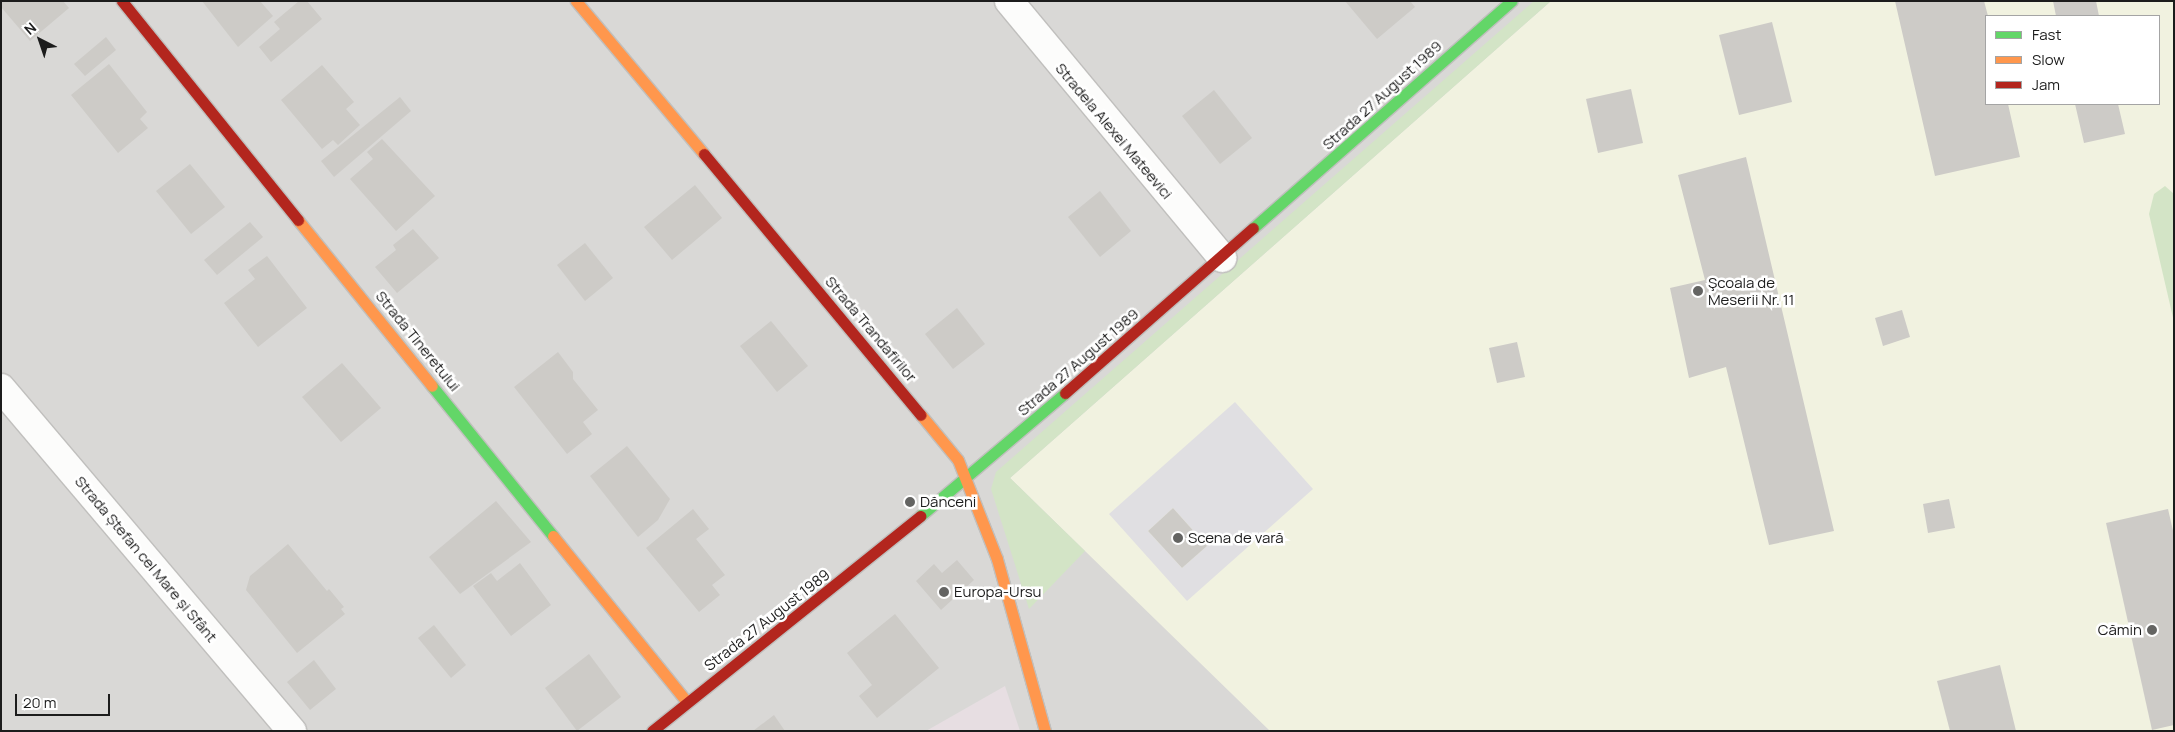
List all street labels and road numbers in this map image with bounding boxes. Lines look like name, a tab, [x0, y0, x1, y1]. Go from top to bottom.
street label: Strada 27 August 1989	[1319, 37, 1445, 153]
street label: Stradela Alexei Mateevici	[1052, 59, 1176, 203]
street label: Strada Trandafirilor	[822, 273, 920, 385]
street label: Strada Tineretului	[372, 287, 464, 395]
street label: Strada 27 August 1989	[1014, 305, 1142, 419]
street label: Strada Ștefan cel Mare și Sfânt	[71, 472, 221, 646]
street label: Strada 27 August 1989	[701, 565, 833, 675]

